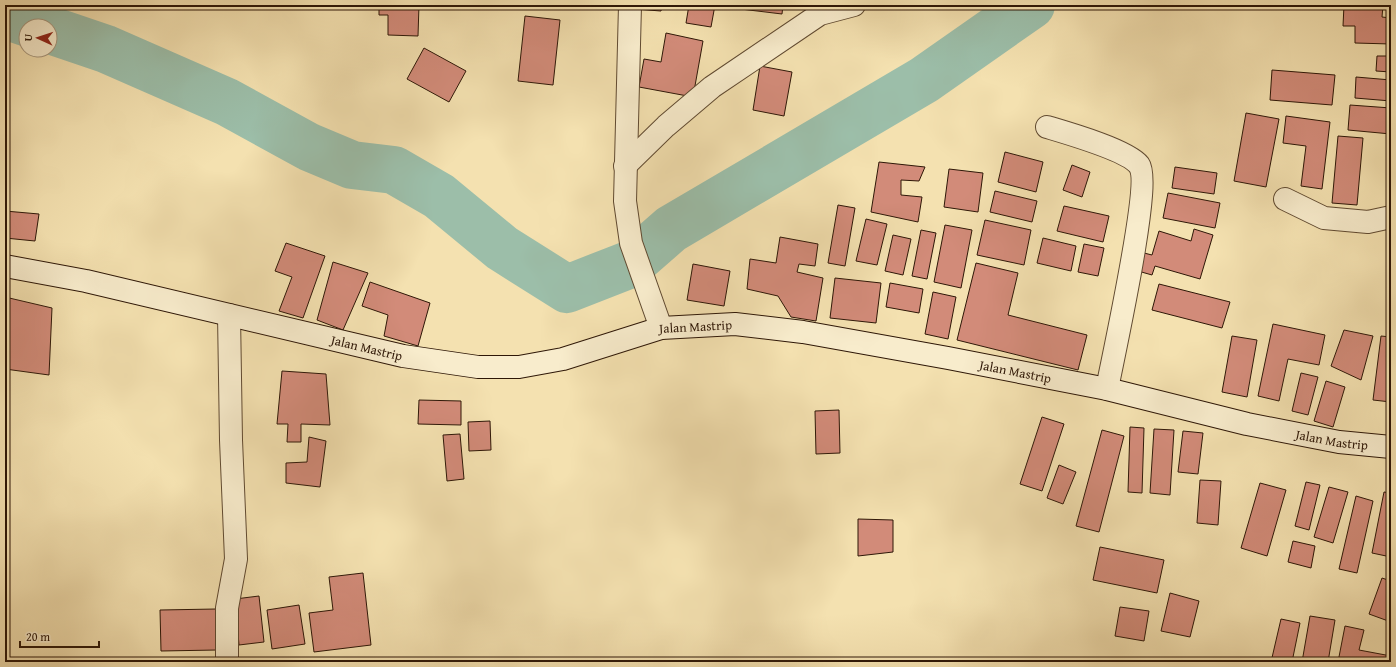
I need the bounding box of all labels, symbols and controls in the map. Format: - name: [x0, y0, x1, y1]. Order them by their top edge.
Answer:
- north arrow: [18, 18, 58, 58]
- text: U: [20, 33, 36, 42]
- street label: Jalan Mastrip: [657, 315, 732, 338]
- street label: Jalan Mastrip: [327, 329, 405, 365]
- street label: Jalan Mastrip: [976, 354, 1053, 387]
- street label: Jalan Mastrip: [1292, 424, 1369, 454]
- scale bar: [20, 623, 99, 649]
- text: 20 m: [26, 628, 50, 645]

